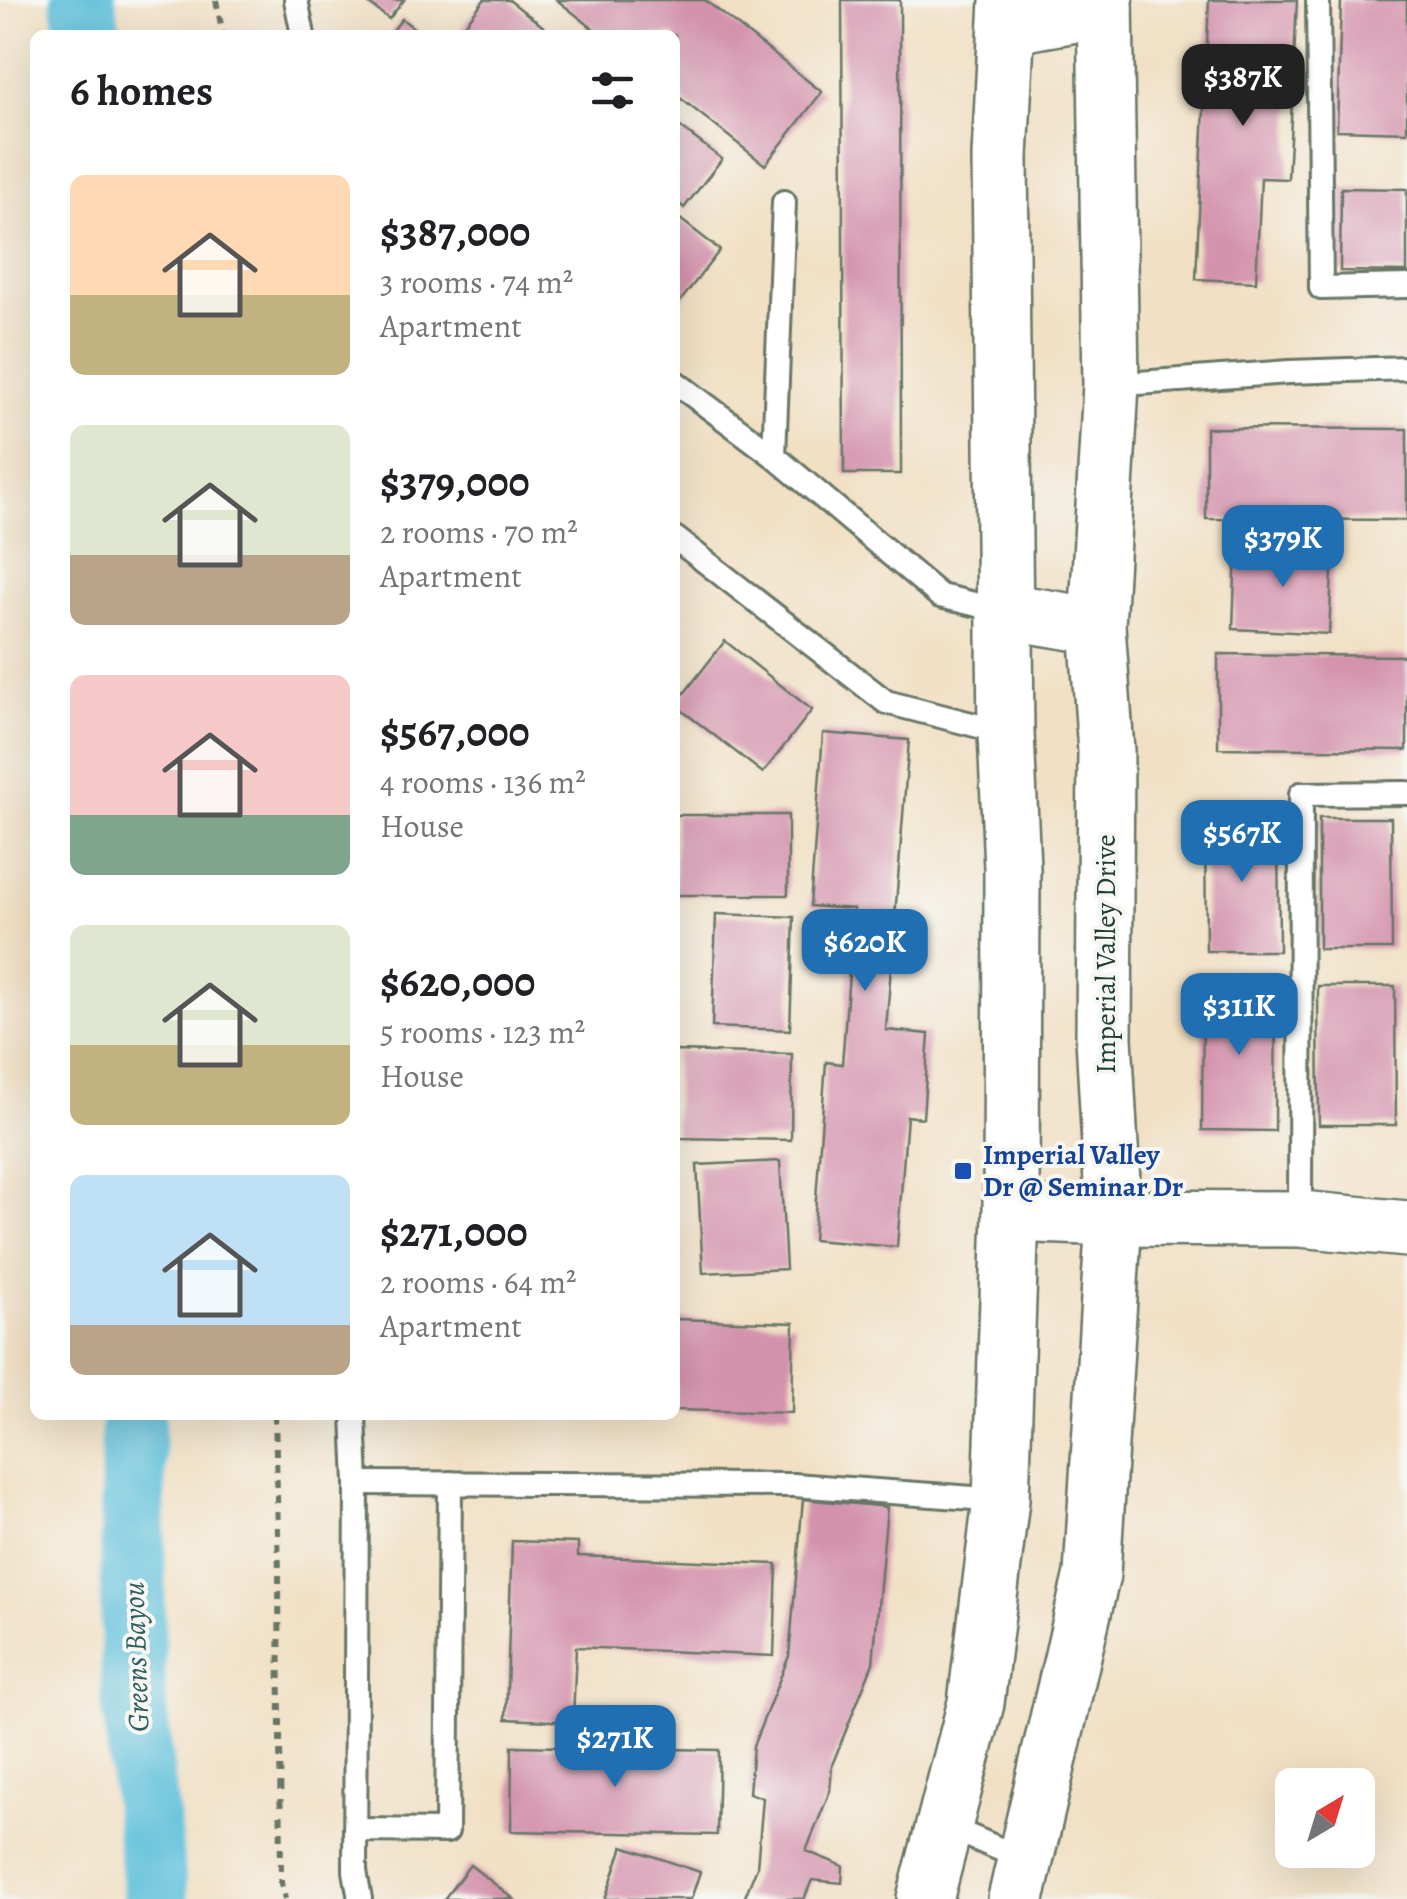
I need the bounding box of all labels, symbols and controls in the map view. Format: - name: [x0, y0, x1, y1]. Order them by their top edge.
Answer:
- pin: $387K: [1173, 44, 1313, 129]
- text: $387K: [1204, 54, 1282, 98]
- text: 6 homes: [70, 62, 213, 119]
- icon: filters: [585, 63, 640, 118]
- text: $387,000: [380, 203, 530, 260]
- icon: home: [150, 215, 270, 335]
- text: 3 rooms · 74 m²: [380, 260, 573, 304]
- text: Apartment: [380, 304, 522, 348]
- text: $379,000: [380, 453, 530, 510]
- icon: home: [150, 465, 270, 585]
- pin: $379K: [1213, 505, 1353, 590]
- text: 2 rooms · 70 m²: [380, 510, 578, 554]
- text: $379K: [1244, 515, 1322, 559]
- text: Apartment: [380, 554, 522, 598]
- text: $567,000: [380, 703, 530, 760]
- icon: home: [150, 715, 270, 835]
- text: 4 rooms · 136 m²: [380, 760, 586, 804]
- pin: $567K: [1172, 800, 1312, 885]
- text: House: [380, 804, 464, 848]
- text: $567K: [1203, 810, 1281, 854]
- street label: Imperial Valley Drive: [1087, 834, 1125, 1074]
- pin: $620K: [795, 909, 935, 994]
- text: $620K: [824, 919, 906, 963]
- text: $620,000: [380, 953, 535, 1010]
- icon: home: [150, 965, 270, 1085]
- pin: $311K: [1169, 973, 1309, 1058]
- text: $311K: [1203, 983, 1275, 1027]
- text: 5 rooms · 123 m²: [380, 1010, 585, 1054]
- text: House: [380, 1054, 464, 1098]
- place label: Imperial Valley Dr @ Seminar Dr: [983, 1136, 1184, 1206]
- marker: Imperial Valley Dr @ Seminar Dr: [952, 1160, 974, 1182]
- text: $271,000: [380, 1203, 528, 1260]
- icon: home: [150, 1215, 270, 1335]
- text: 2 rooms · 64 m²: [380, 1260, 577, 1304]
- text: Apartment: [380, 1304, 522, 1348]
- water label: Greens Bayou: [113, 1581, 159, 1733]
- pin: $271K: [545, 1705, 685, 1790]
- text: $271K: [577, 1715, 653, 1759]
- north arrow: [1275, 1768, 1375, 1868]
- map controls: [1275, 1768, 1375, 1868]

